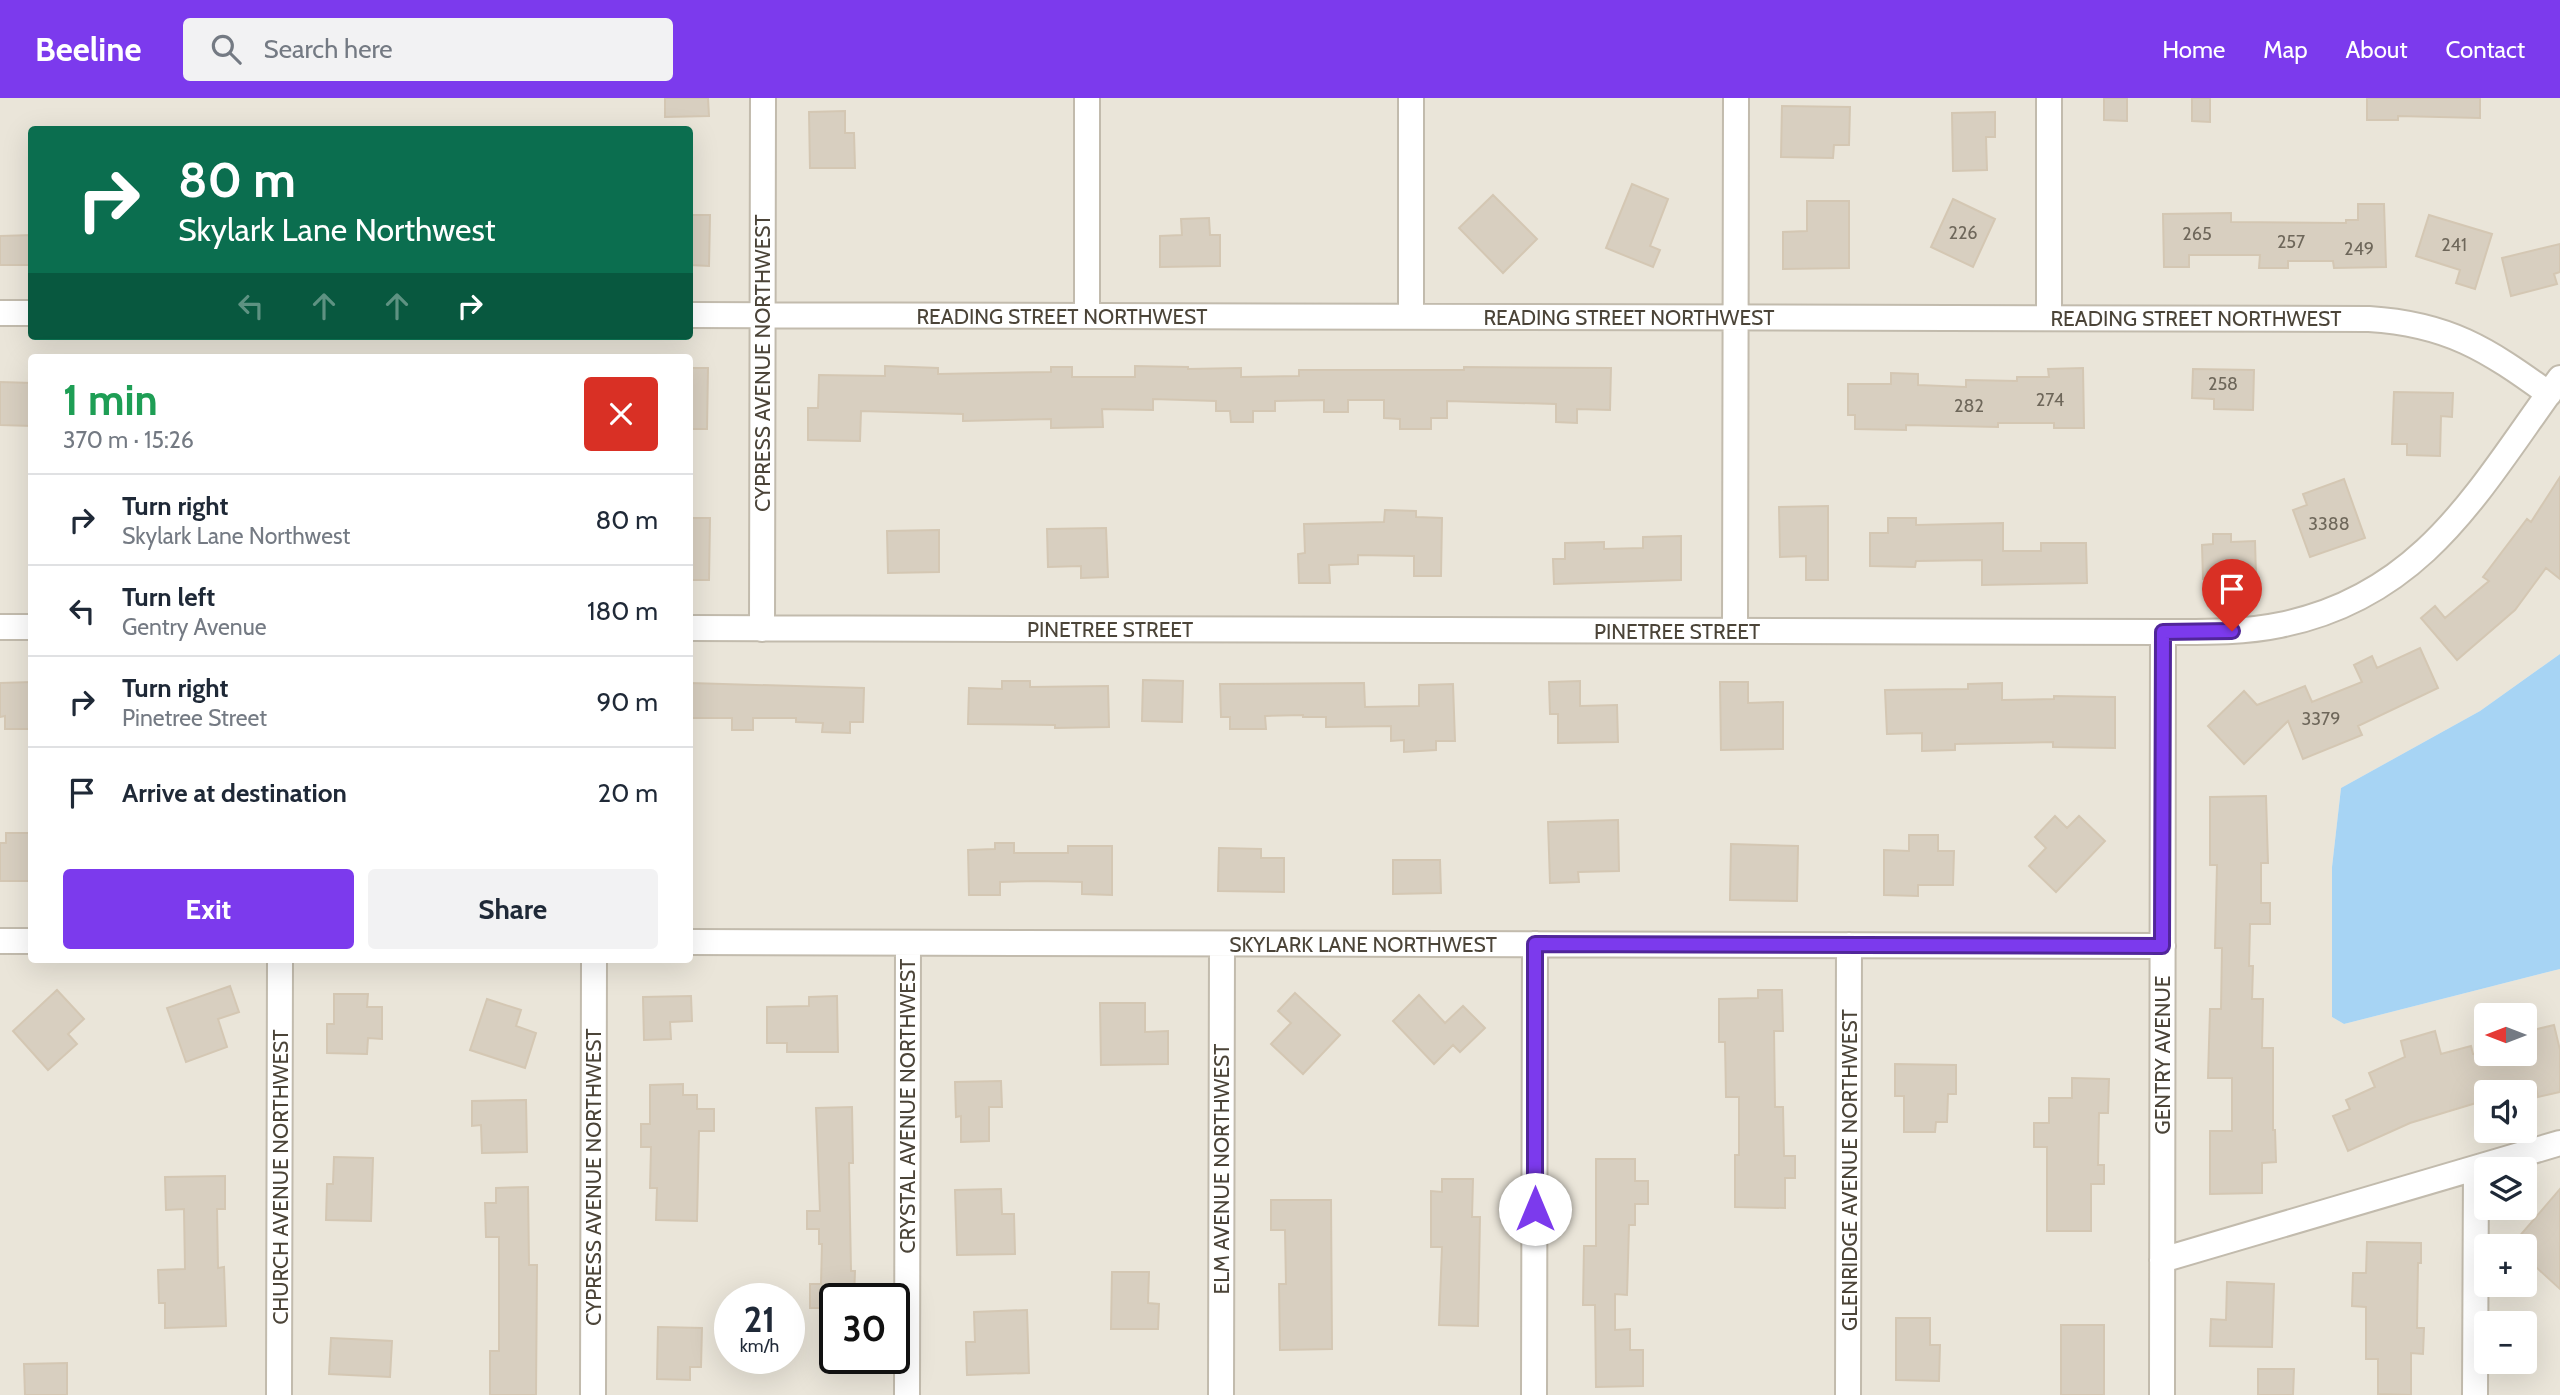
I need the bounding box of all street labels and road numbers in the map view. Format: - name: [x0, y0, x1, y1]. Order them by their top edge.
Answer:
- street label: CYPRESS AVENUE NORTHWEST: [750, 214, 775, 512]
- street label: READING STREET NORTHWEST: [916, 304, 1208, 329]
- street label: READING STREET NORTHWEST: [1483, 305, 1775, 330]
- street label: READING STREET NORTHWEST: [2050, 306, 2342, 331]
- street label: PINETREE STREET: [1027, 617, 1193, 642]
- street label: PINETREE STREET: [1594, 619, 1760, 644]
- street label: SKYLARK LANE NORTHWEST: [1229, 932, 1497, 957]
- street label: CRYSTAL AVENUE NORTHWEST: [895, 959, 920, 1253]
- street label: GENTRY AVENUE: [2150, 976, 2175, 1134]
- street label: GLENRIDGE AVENUE NORTHWEST: [1837, 1009, 1862, 1331]
- street label: CYPRESS AVENUE NORTHWEST: [581, 1028, 606, 1326]
- street label: CHURCH AVENUE NORTHWEST: [268, 1029, 293, 1325]
- street label: ELM AVENUE NORTHWEST: [1209, 1044, 1234, 1294]

